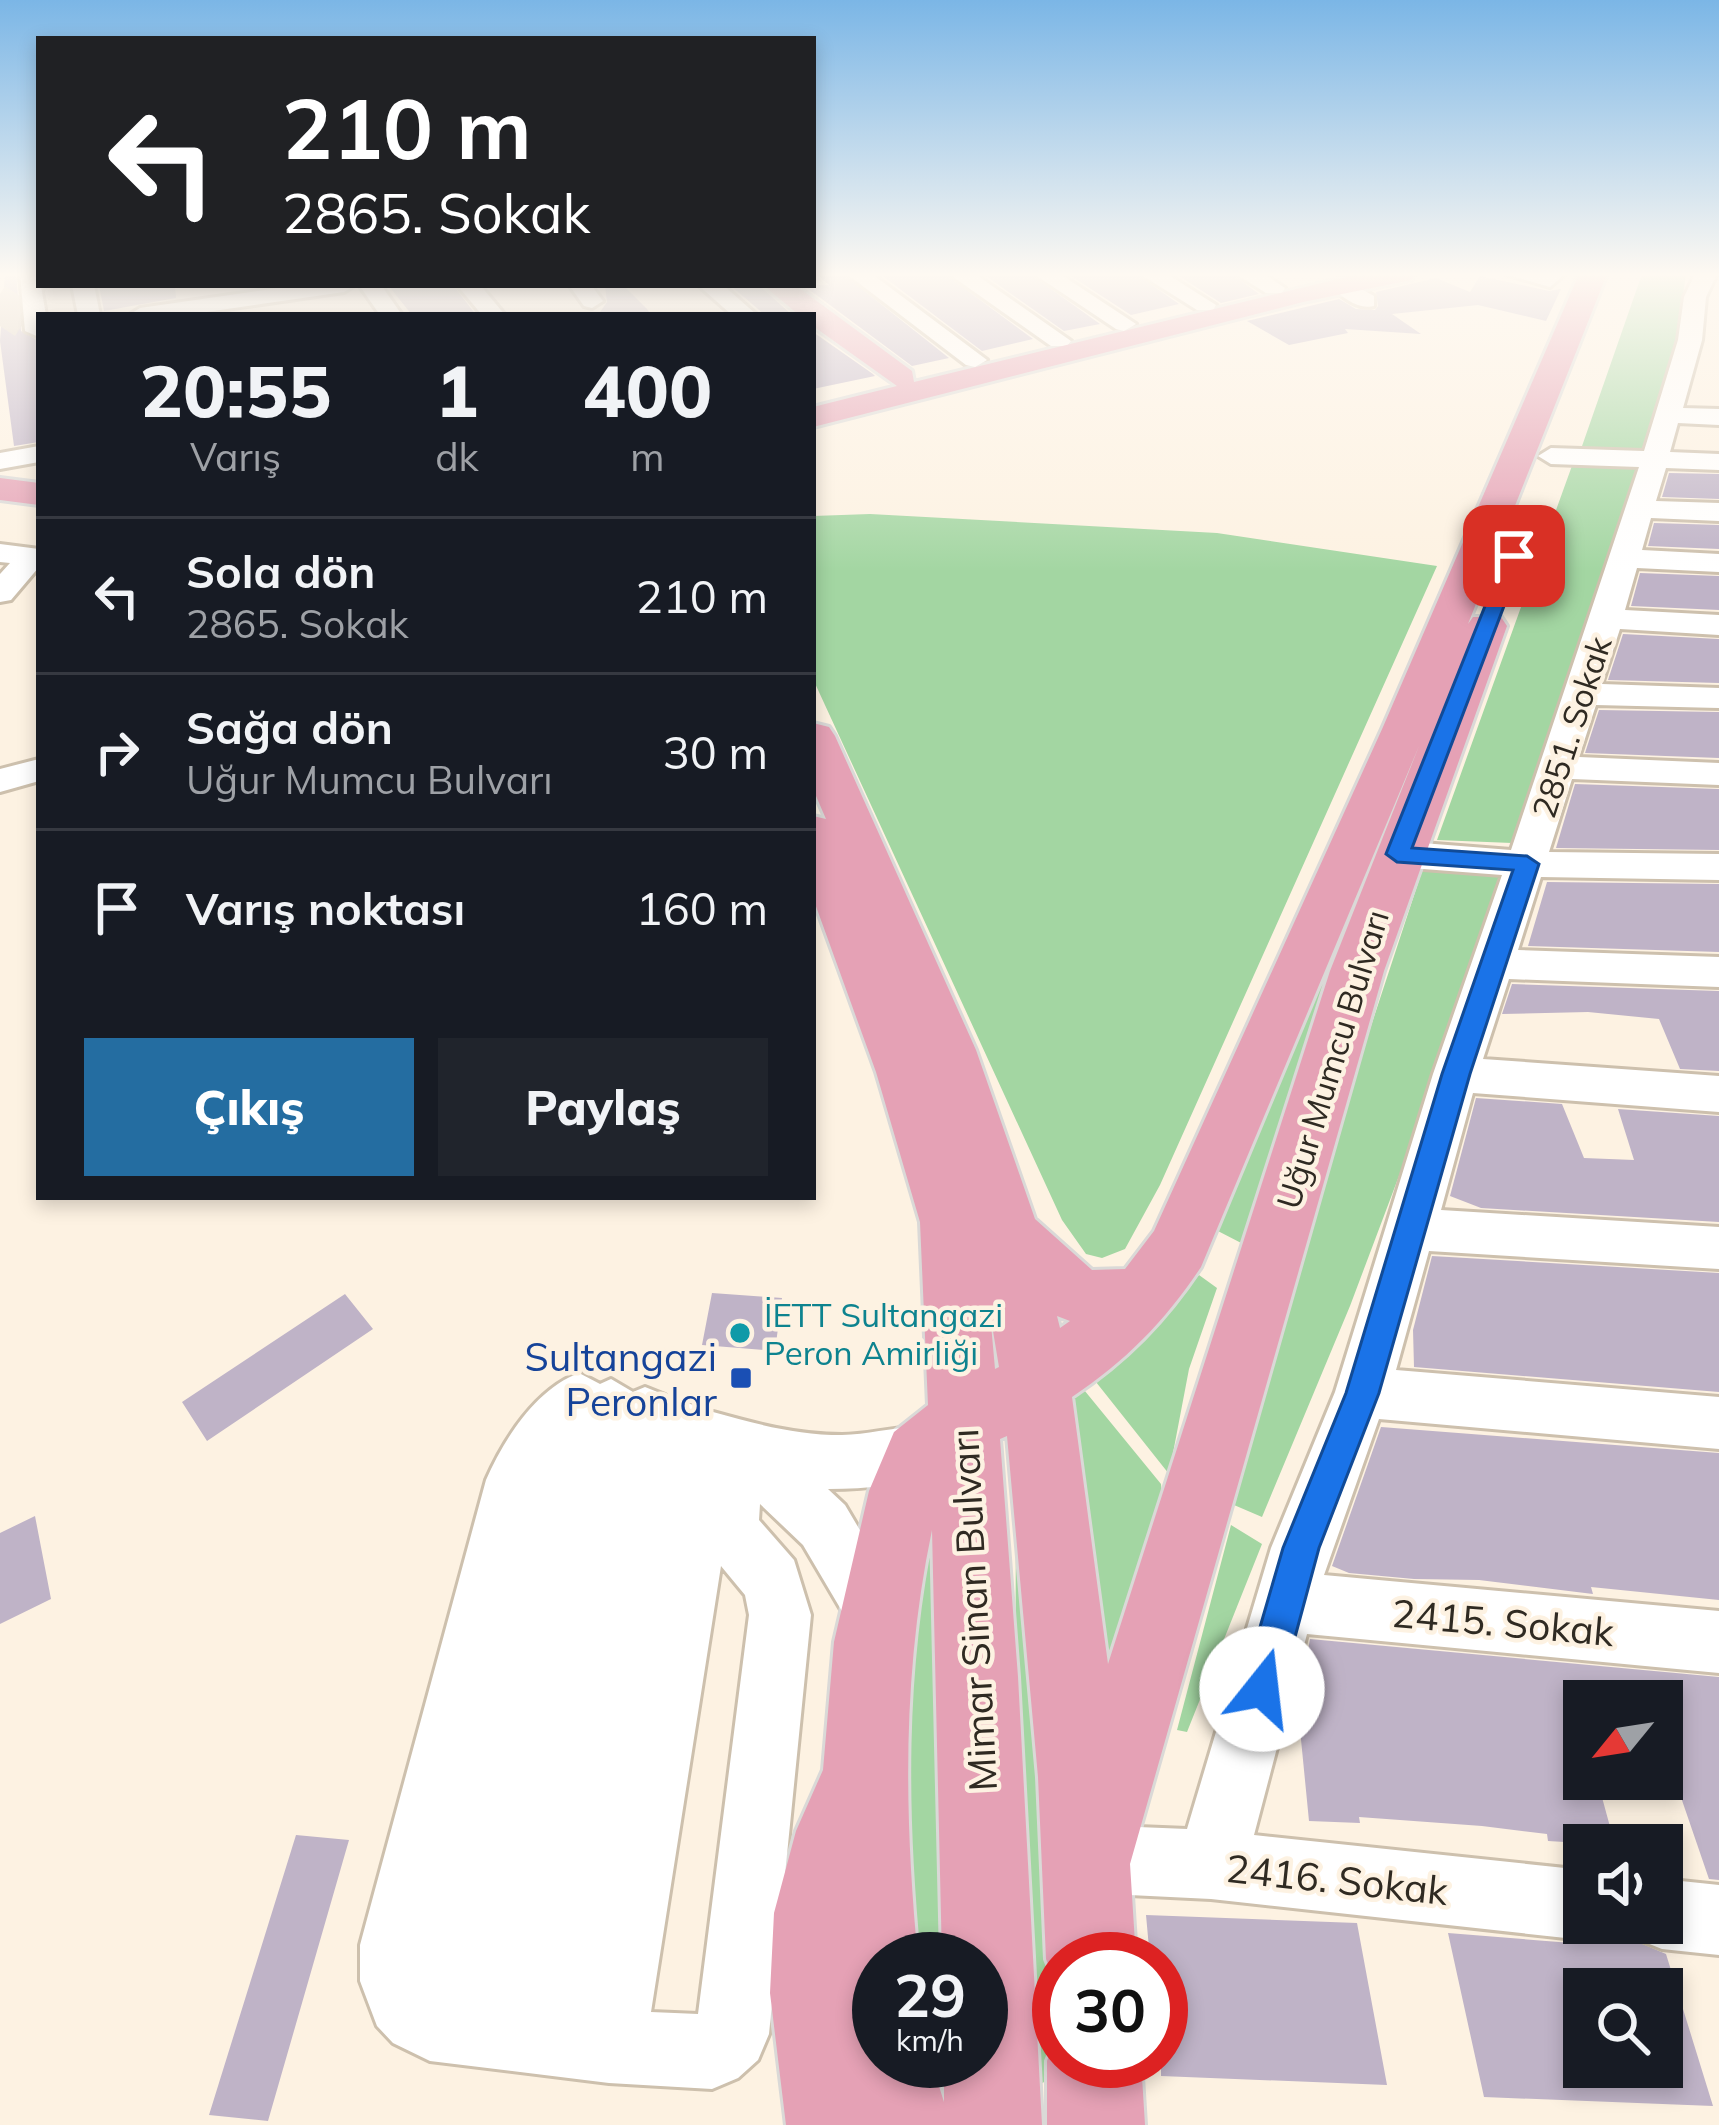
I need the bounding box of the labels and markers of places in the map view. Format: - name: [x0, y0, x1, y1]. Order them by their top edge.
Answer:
- pin: [1463, 505, 1565, 607]
- place label: İETT Sultangazi Peron Amirliği: [764, 1294, 1003, 1373]
- marker: İETT Sultangazi Peron Amirliği: [727, 1320, 753, 1346]
- place label: Sultangazi Peronlar: [525, 1332, 717, 1426]
- marker: Sultangazi Peronlar: [728, 1365, 754, 1391]

